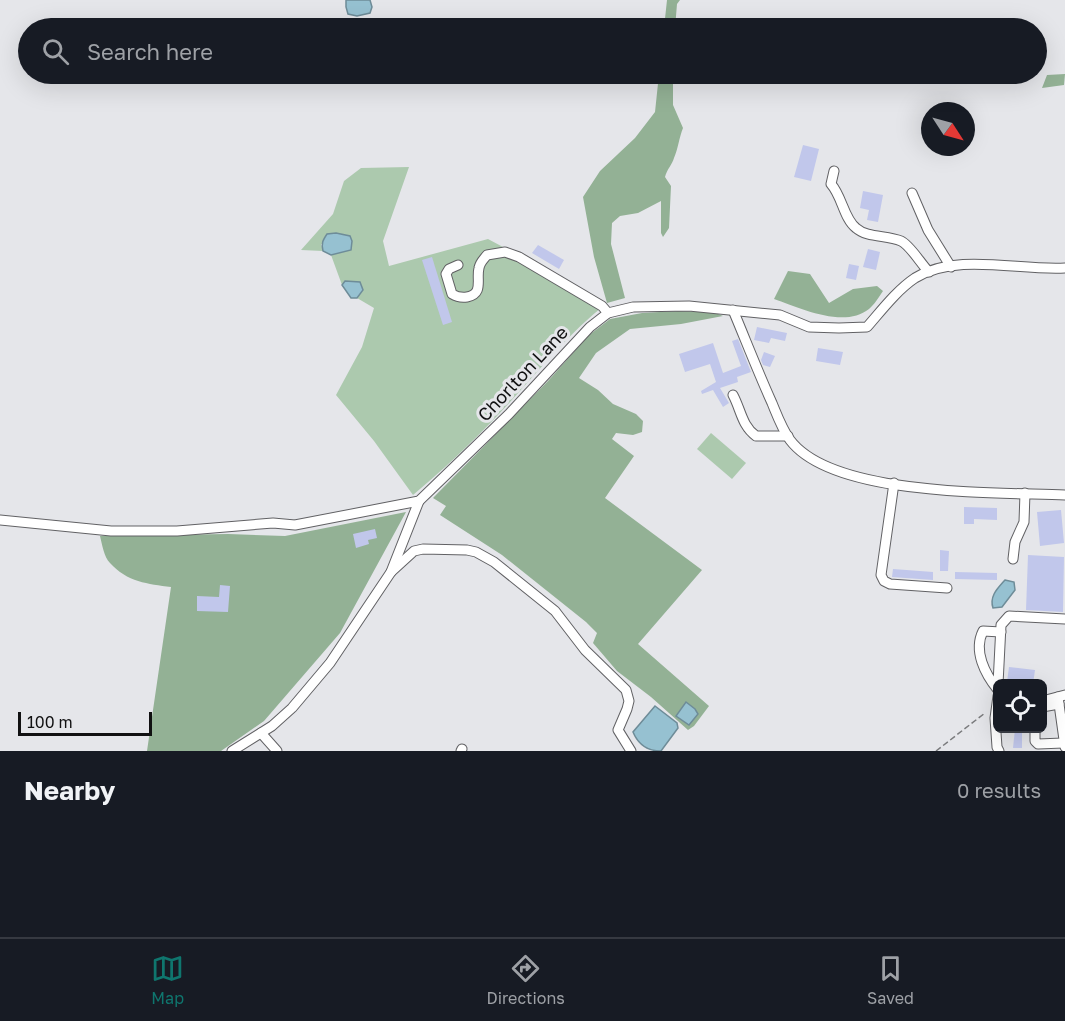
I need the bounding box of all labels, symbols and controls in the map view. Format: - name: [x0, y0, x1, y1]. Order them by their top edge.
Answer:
- search box: [18, 18, 1047, 84]
- icon: search: [39, 35, 72, 68]
- text: Search here: [87, 38, 213, 65]
- north arrow: [921, 102, 975, 156]
- street label: Chorlton Lane: [473, 321, 572, 426]
- map controls: [993, 679, 1047, 733]
- button: locate: [993, 679, 1047, 733]
- scale bar: [18, 709, 152, 736]
- text: 100 m: [27, 712, 73, 732]
- text: Nearby: [24, 775, 115, 806]
- text: 0 results: [957, 778, 1041, 802]
- tab: Map: [151, 952, 184, 1008]
- tab: Directions: [487, 952, 565, 1008]
- tab: Saved: [867, 952, 914, 1008]

